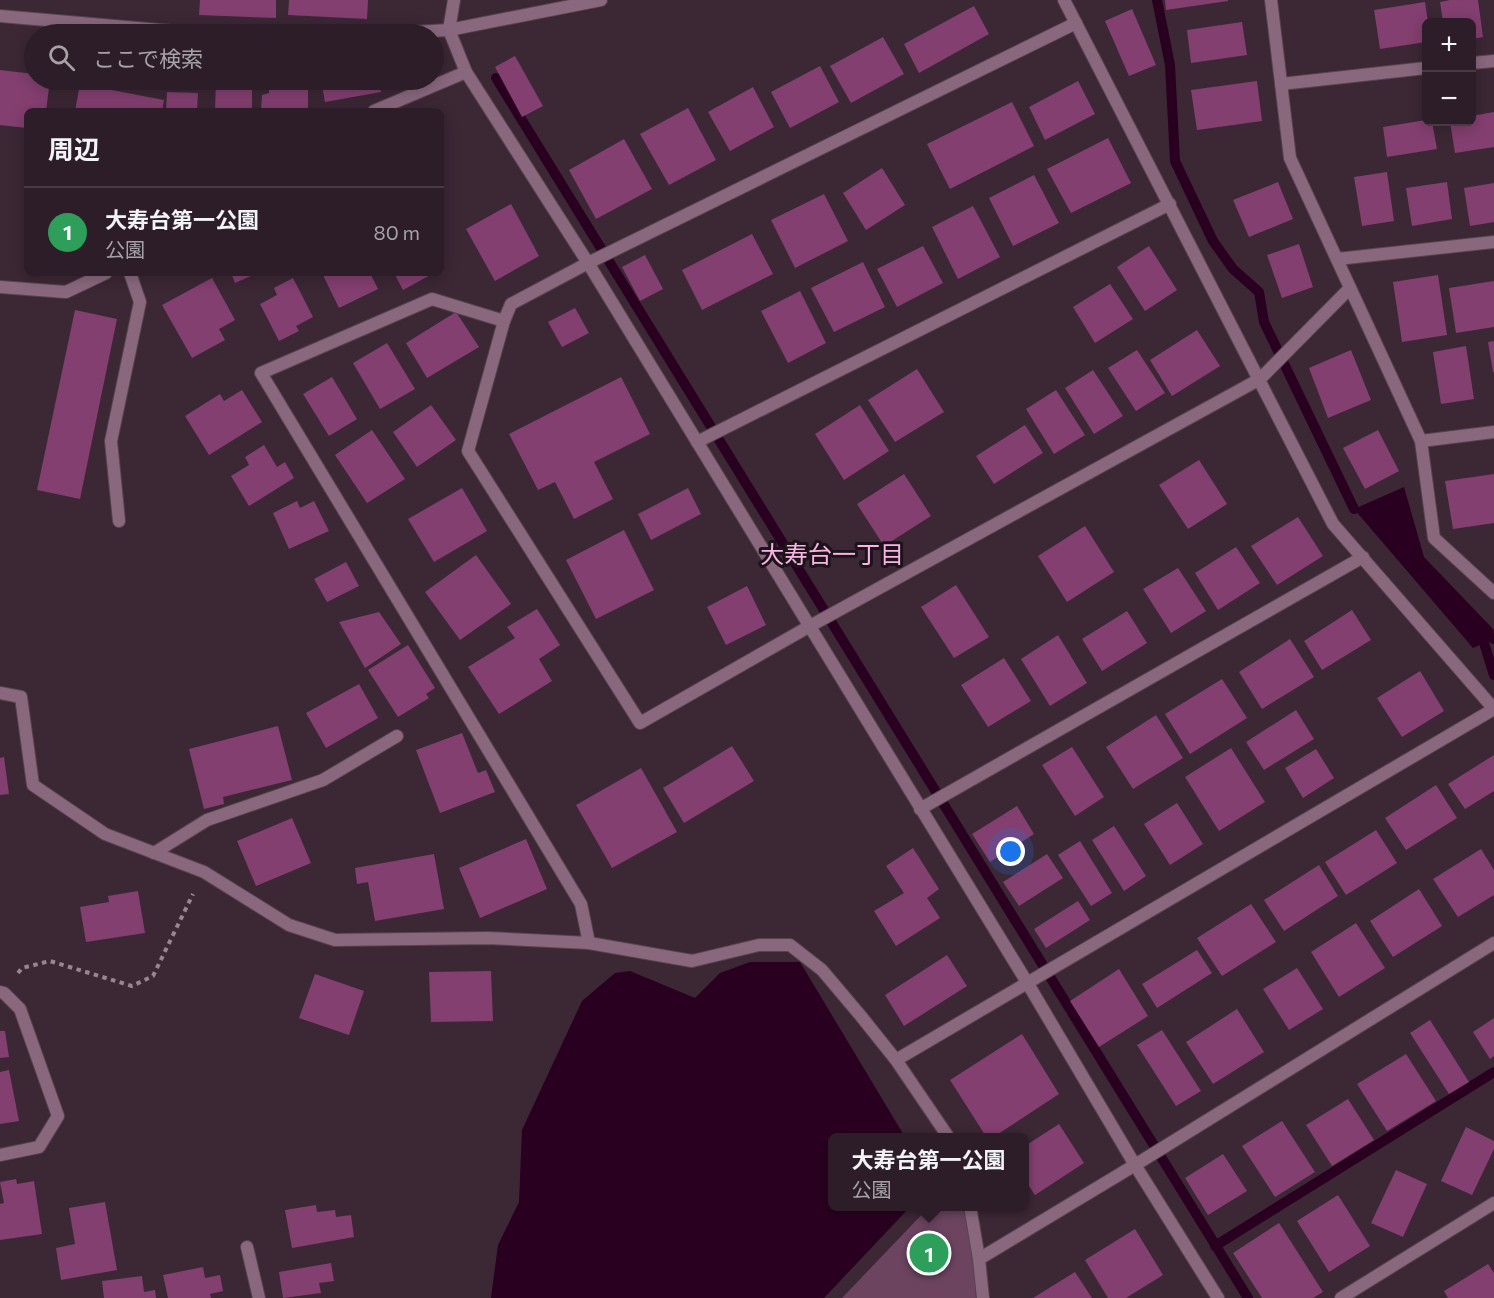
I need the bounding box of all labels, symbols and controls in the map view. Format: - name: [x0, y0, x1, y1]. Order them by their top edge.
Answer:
- map controls: [1422, 18, 1476, 126]
- button: +: [1422, 18, 1476, 72]
- search box: [24, 24, 444, 90]
- icon: search: [45, 41, 78, 74]
- text: ここで検索: [93, 45, 203, 72]
- button: −: [1422, 72, 1476, 126]
- text: 周辺: [48, 133, 100, 164]
- text: 大寿台第一公園: [105, 206, 259, 233]
- text: 1: [63, 220, 72, 244]
- text: 80 m: [374, 220, 420, 244]
- text: 公園: [105, 237, 145, 261]
- district label: 大寿台一丁目: [760, 539, 904, 568]
- your location: [996, 837, 1025, 866]
- popup: [828, 1133, 1029, 1211]
- text: 大寿台第一公園: [851, 1146, 1006, 1173]
- text: 公園: [851, 1177, 891, 1201]
- pin: 1: [910, 1230, 948, 1276]

